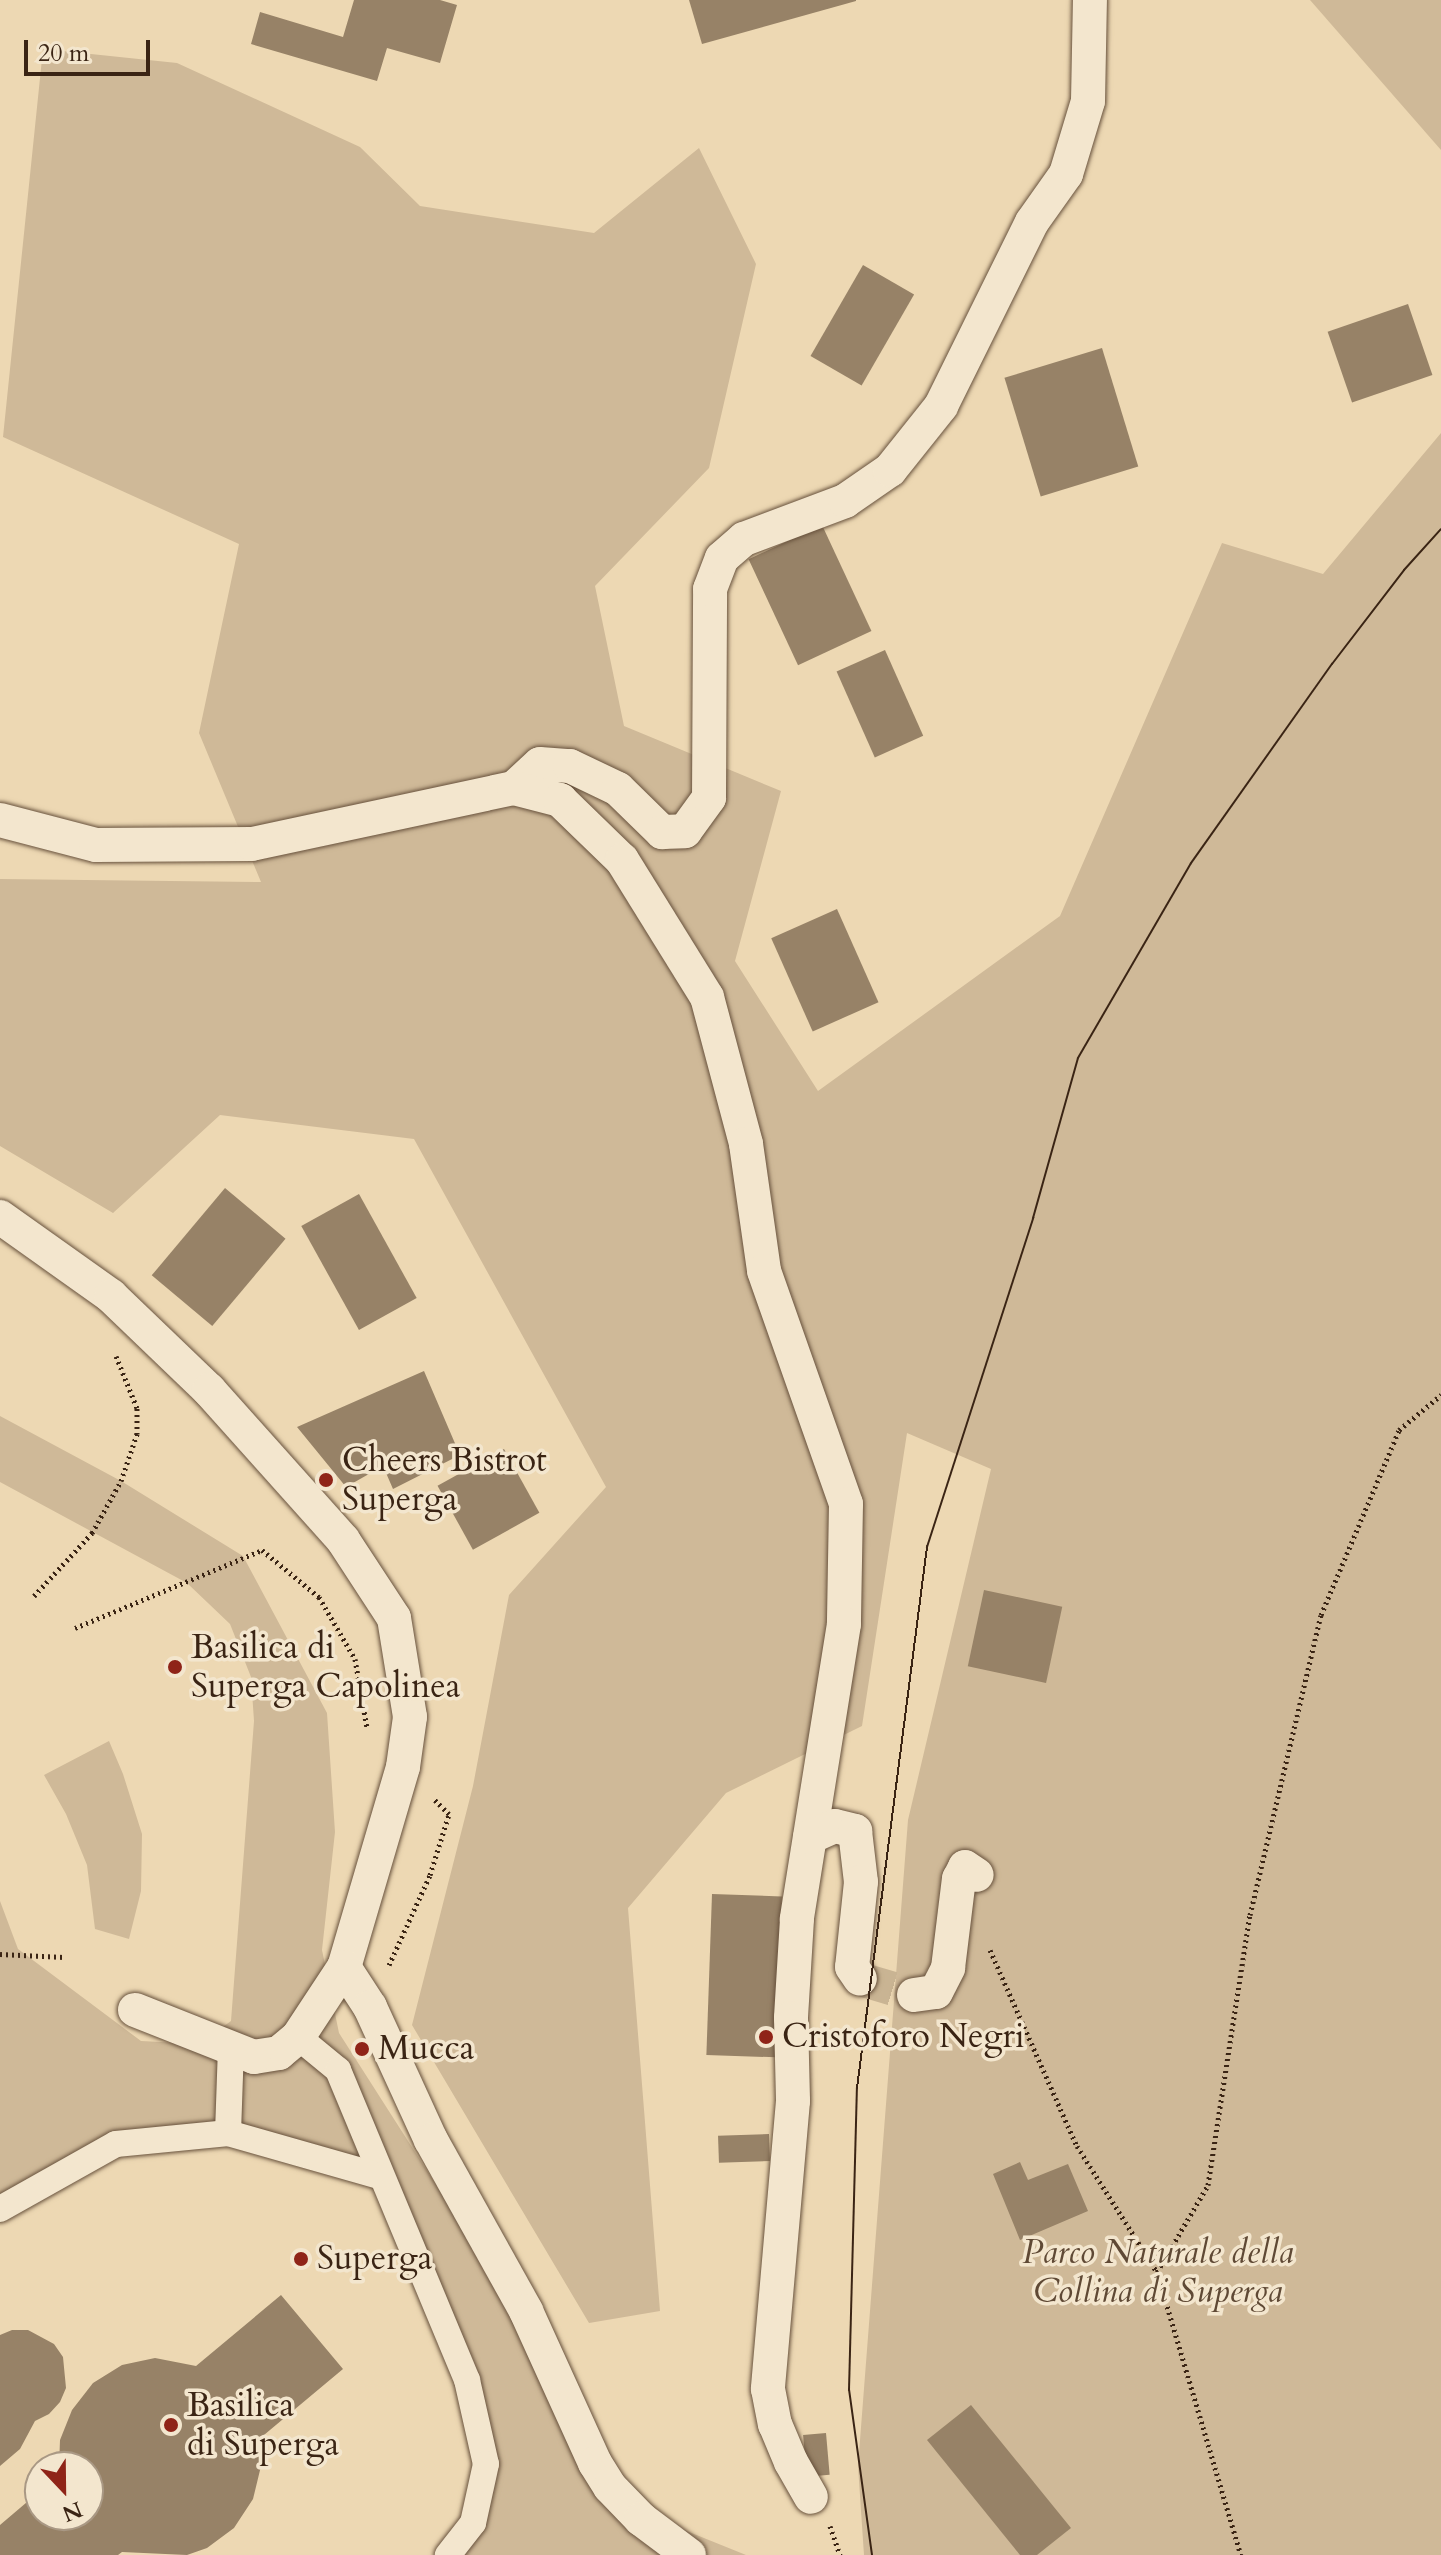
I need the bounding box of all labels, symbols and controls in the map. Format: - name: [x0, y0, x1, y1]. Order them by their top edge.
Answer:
- scale bar: [28, 24, 154, 74]
- text: 20 m: [38, 37, 89, 70]
- place label: Cheers Bistrot Superga: [342, 1440, 547, 1520]
- marker: Cheers Bistrot Superga: [317, 1471, 335, 1489]
- place label: Basilica di Superga Capolinea: [191, 1627, 460, 1706]
- marker: Basilica di Superga Capolinea: [166, 1658, 184, 1676]
- place label: Cristoforo Negri: [782, 2017, 1025, 2057]
- marker: Cristoforo Negri: [757, 2028, 775, 2046]
- place label: Mucca: [378, 2029, 474, 2069]
- marker: Mucca: [353, 2040, 371, 2058]
- park label: Parco Naturale della Collina di Superga: [1022, 2232, 1294, 2312]
- place label: Superga: [317, 2239, 432, 2279]
- marker: Superga: [292, 2250, 310, 2268]
- place label: Basilica di Superga: [187, 2385, 339, 2464]
- marker: Basilica di Superga: [162, 2416, 180, 2434]
- north arrow: [24, 2451, 104, 2531]
- text: N: [58, 2494, 87, 2529]

